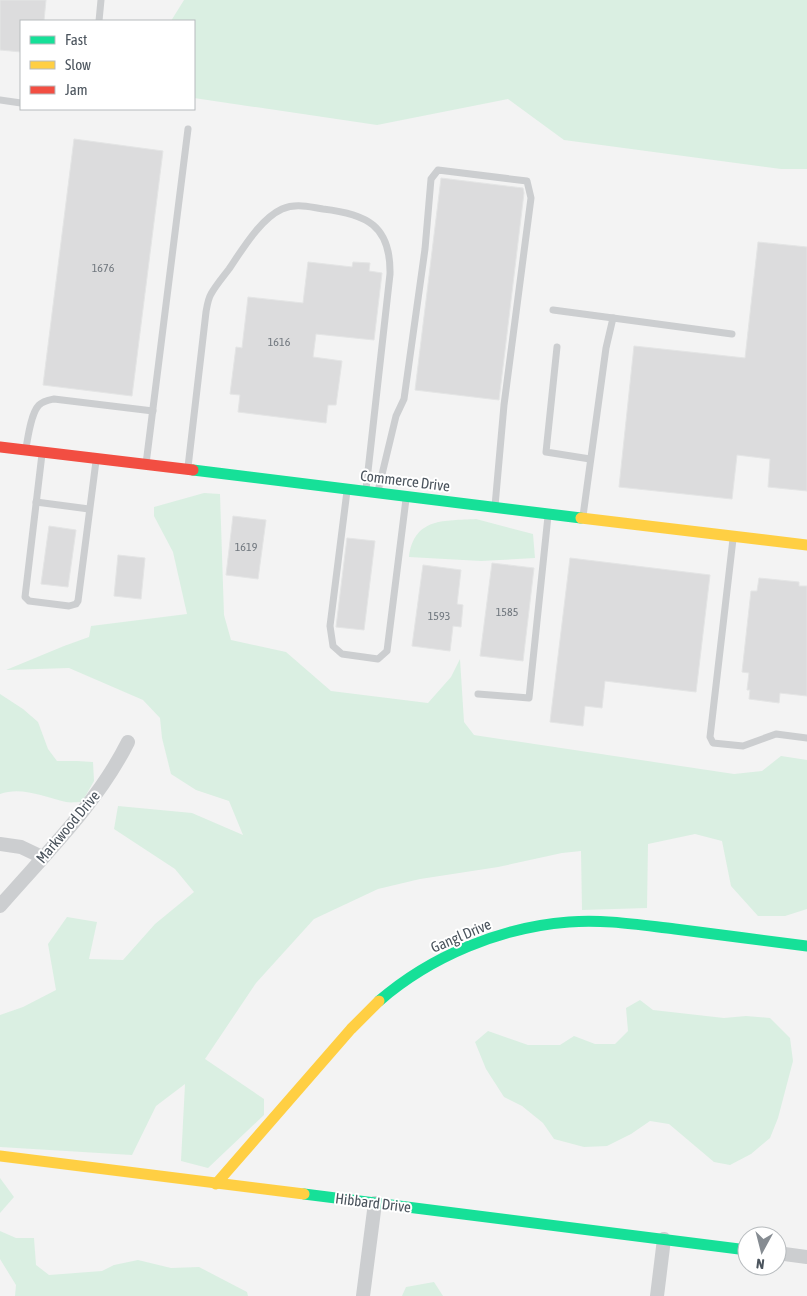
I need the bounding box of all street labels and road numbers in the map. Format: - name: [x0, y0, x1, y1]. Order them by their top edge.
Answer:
- street label: Commerce Drive: [359, 467, 451, 494]
- street label: Markwood Drive: [32, 787, 103, 866]
- street label: Gangl Drive: [428, 915, 494, 956]
- street label: Hibbard Drive: [334, 1189, 412, 1216]

